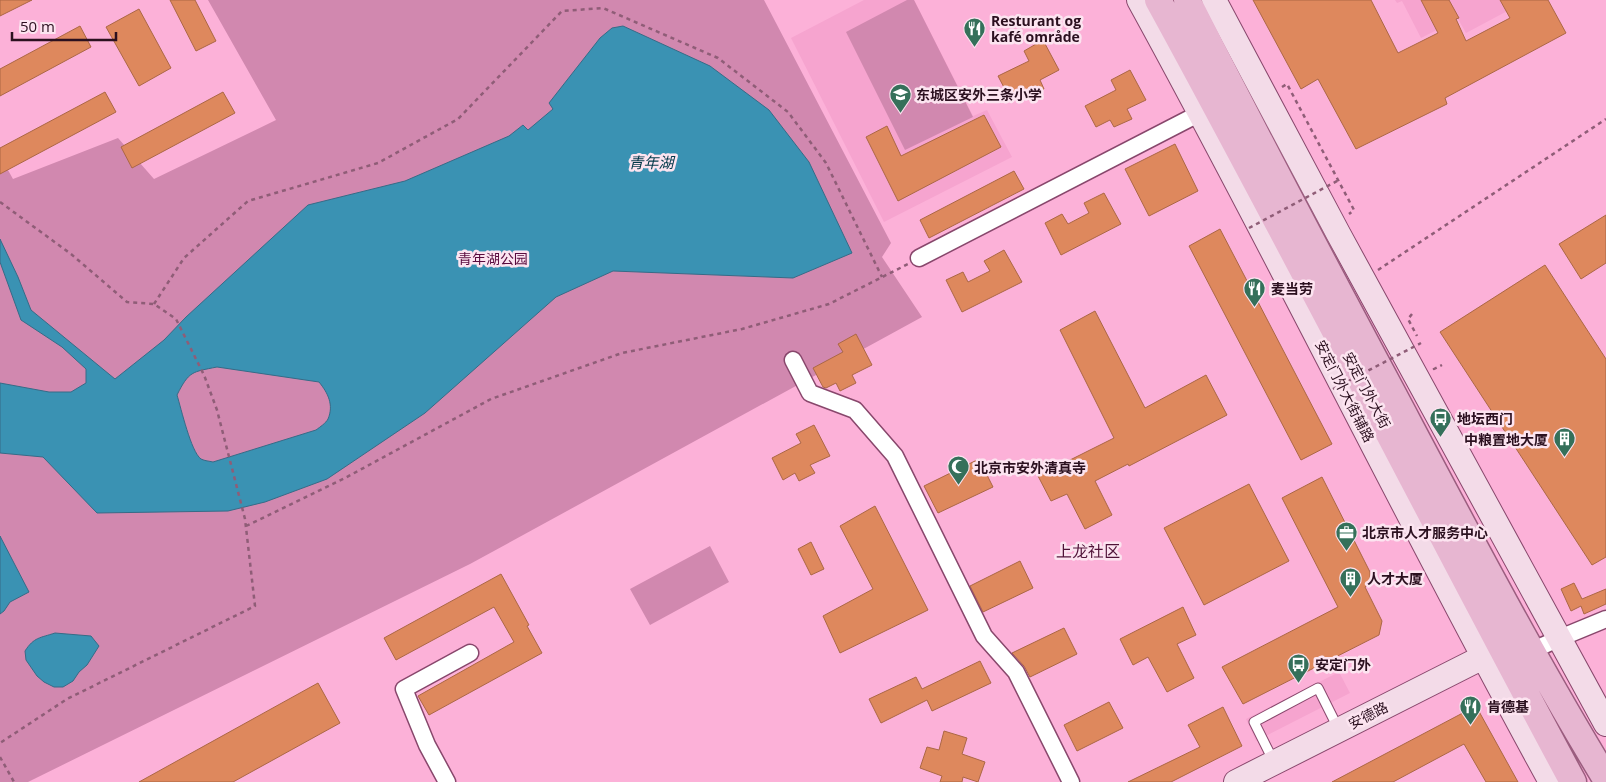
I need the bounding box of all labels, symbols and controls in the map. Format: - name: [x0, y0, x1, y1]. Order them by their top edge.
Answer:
- scale bar: [12, 10, 116, 42]
- place label: Resturant og kafé område: [991, 11, 1081, 46]
- text: 50 m: [20, 16, 55, 36]
- restaurant icon: Resturant og kafé område: [963, 16, 987, 47]
- school or university icon: 东城区安外三条小学: [888, 82, 912, 113]
- place label: 东城区安外三条小学: [916, 85, 1042, 104]
- water label: 青年湖: [628, 152, 675, 172]
- park label: 青年湖公园: [458, 249, 528, 268]
- restaurant icon: 麦当劳: [1243, 276, 1267, 307]
- place label: 麦当劳: [1271, 279, 1313, 298]
- street label: 安定门外大街辅路: [1311, 337, 1379, 445]
- street label: 安定门外大街: [1339, 348, 1395, 432]
- bus stop icon: 地坛西门: [1429, 406, 1453, 437]
- place label: 地坛西门: [1457, 409, 1513, 428]
- building icon: 中粮置地大厦: [1552, 427, 1576, 458]
- place label: 中粮置地大厦: [1464, 430, 1548, 449]
- mosque icon: 北京市安外清真寺: [946, 455, 970, 486]
- place label: 北京市安外清真寺: [974, 458, 1086, 477]
- office icon: 北京市人才服务中心: [1334, 520, 1358, 551]
- place label: 北京市人才服务中心: [1362, 523, 1488, 542]
- district label: 上龙社区: [1056, 540, 1120, 562]
- building icon: 人才大厦: [1339, 566, 1363, 597]
- place label: 人才大厦: [1367, 569, 1423, 588]
- bus stop icon: 安定门外: [1287, 652, 1311, 683]
- place label: 安定门外: [1315, 655, 1371, 674]
- restaurant icon: 肯德基: [1459, 694, 1483, 725]
- street label: 安德路: [1345, 697, 1391, 733]
- place label: 肯德基: [1487, 697, 1529, 716]

